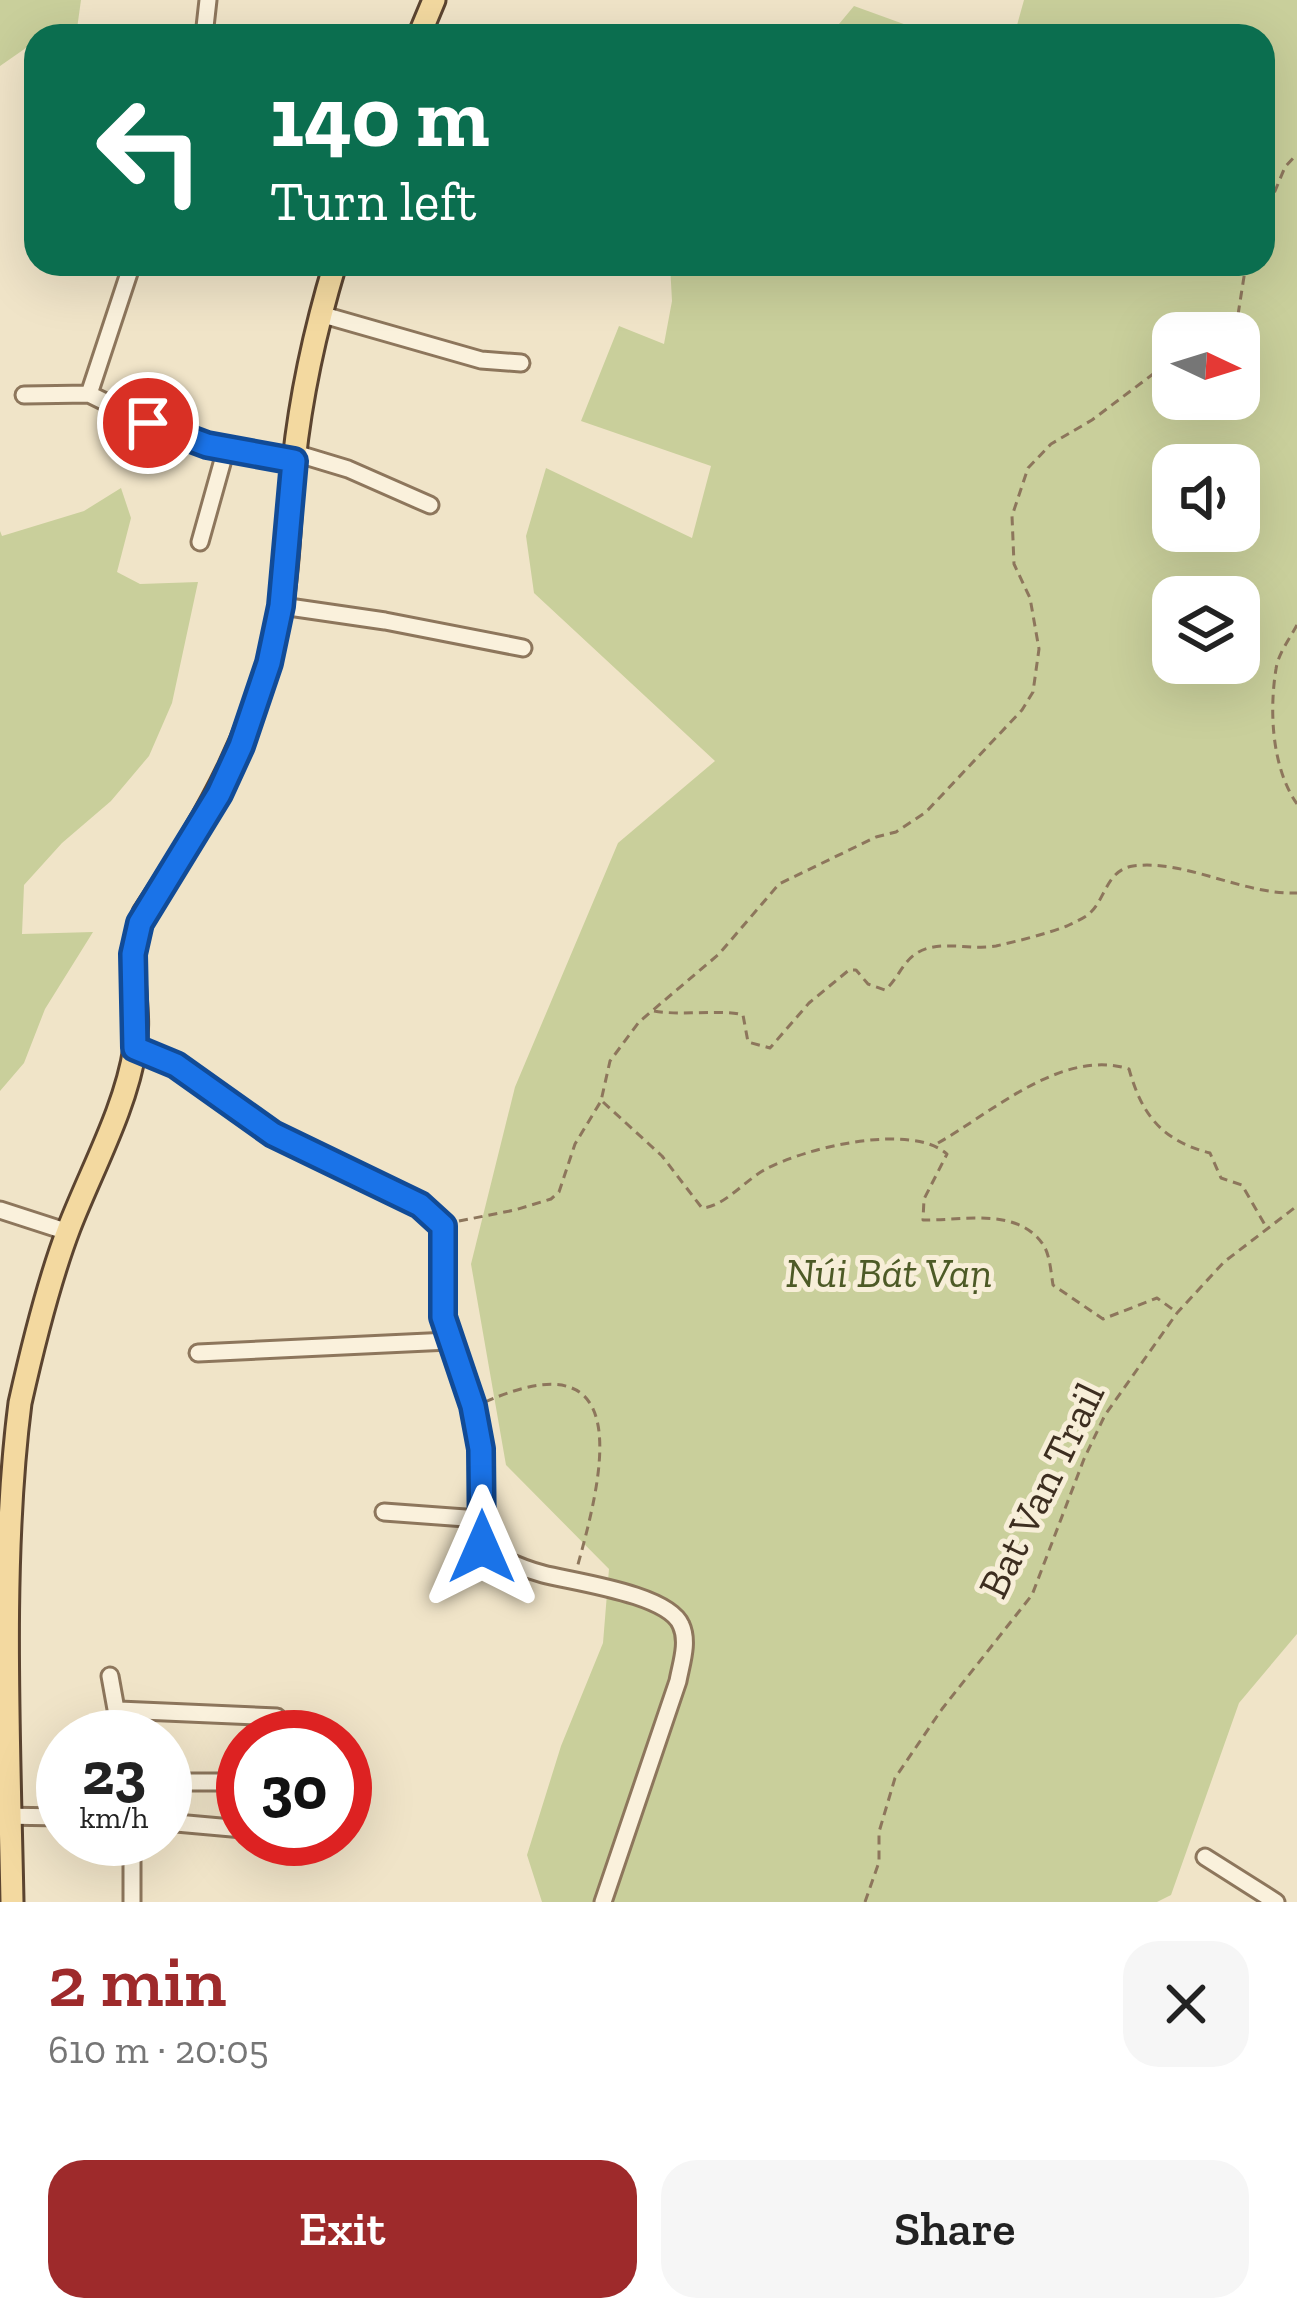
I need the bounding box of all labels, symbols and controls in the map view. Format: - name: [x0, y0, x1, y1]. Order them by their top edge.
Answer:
- text: 140 m: [270, 67, 490, 168]
- icon: left: [72, 72, 228, 228]
- text: Turn left: [270, 169, 477, 234]
- north arrow: [1152, 312, 1260, 420]
- map controls: [1152, 312, 1260, 684]
- pin: [97, 372, 199, 474]
- icon: arrive: [115, 390, 181, 456]
- button: sound: [1152, 444, 1260, 552]
- button: layers: [1152, 576, 1260, 684]
- park label: Núi Bát Vạn: [786, 1247, 992, 1298]
- street label: Bat Van Trail: [967, 1374, 1115, 1606]
- position arrow: [419, 1484, 545, 1610]
- speed limit sign: 30: [216, 1710, 372, 1866]
- text: 23: [82, 1737, 146, 1809]
- text: km/h: [80, 1800, 148, 1836]
- text: 2 min: [48, 1938, 227, 2024]
- button: close: [1123, 1941, 1249, 2067]
- text: 610 m · 20:05: [48, 2026, 269, 2073]
- button: Exit: [48, 2160, 637, 2298]
- button: Share: [661, 2160, 1249, 2298]

